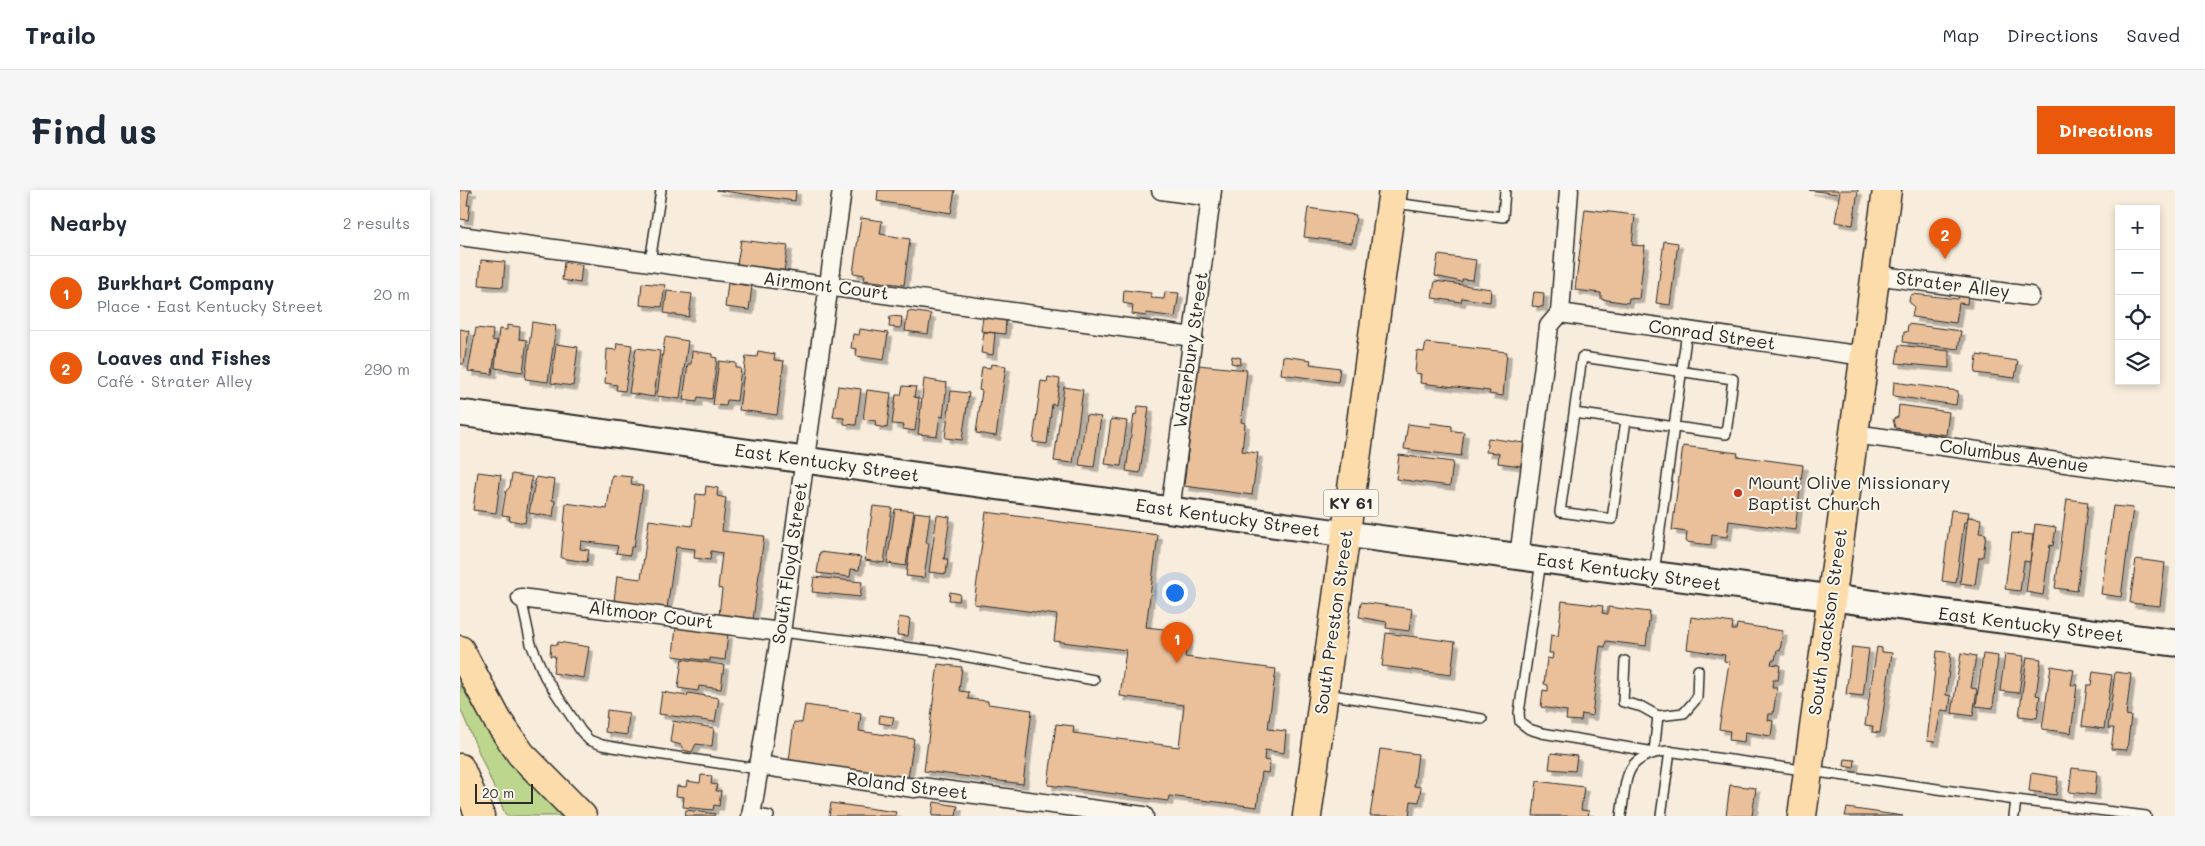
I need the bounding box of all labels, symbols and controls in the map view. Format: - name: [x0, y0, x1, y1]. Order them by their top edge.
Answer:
- text: Trailo: [25, 19, 96, 50]
- text: Map: [1942, 23, 1979, 47]
- text: Directions: [2007, 23, 2099, 47]
- text: Saved: [2127, 23, 2180, 47]
- button: Directions: [2037, 106, 2175, 154]
- text: Find us: [30, 107, 157, 153]
- map controls: [2115, 205, 2160, 385]
- button: +: [2115, 205, 2160, 250]
- text: Nearby: [50, 209, 127, 236]
- text: 2 results: [343, 212, 410, 233]
- pin: 2: [1929, 218, 1961, 259]
- button: −: [2115, 250, 2160, 295]
- street label: Airmont Court: [762, 265, 890, 305]
- street label: Strater Alley: [1895, 265, 2011, 303]
- text: Burkhart Company: [97, 270, 274, 295]
- street label: Waterbury Street: [1167, 270, 1213, 430]
- text: 1: [62, 283, 70, 304]
- text: 20 m: [373, 283, 410, 304]
- text: Place · East Kentucky Street: [97, 295, 323, 316]
- button: locate: [2115, 295, 2160, 340]
- street label: Conrad Street: [1647, 313, 1777, 355]
- button: layers: [2115, 340, 2160, 385]
- text: Loaves and Fishes: [97, 345, 271, 370]
- text: 2: [62, 358, 70, 379]
- text: 290 m: [364, 358, 410, 379]
- text: Café · Strater Alley: [97, 370, 253, 391]
- street label: Columbus Avenue: [1938, 433, 2090, 477]
- street label: East Kentucky Street: [733, 437, 921, 487]
- place label: Mount Olive Missionary Baptist Church: [1748, 470, 1950, 515]
- street label: South Floyd Street: [766, 480, 812, 646]
- marker: Mount Olive Missionary Baptist Church: [1732, 487, 1744, 499]
- road number: KY 61: [1324, 490, 1378, 516]
- street label: East Kentucky Street: [1134, 492, 1322, 542]
- street label: South Jackson Street: [1802, 527, 1852, 717]
- street label: South Preston Street: [1308, 528, 1358, 716]
- street label: East Kentucky Street: [1535, 546, 1723, 596]
- your location: [1162, 580, 1188, 606]
- street label: Altmoor Court: [587, 594, 715, 634]
- street label: East Kentucky Street: [1937, 601, 2125, 647]
- pin: 1: [1161, 622, 1193, 663]
- street label: Roland Street: [845, 766, 969, 804]
- scale bar: [475, 781, 532, 804]
- text: 20 m: [482, 783, 514, 802]

